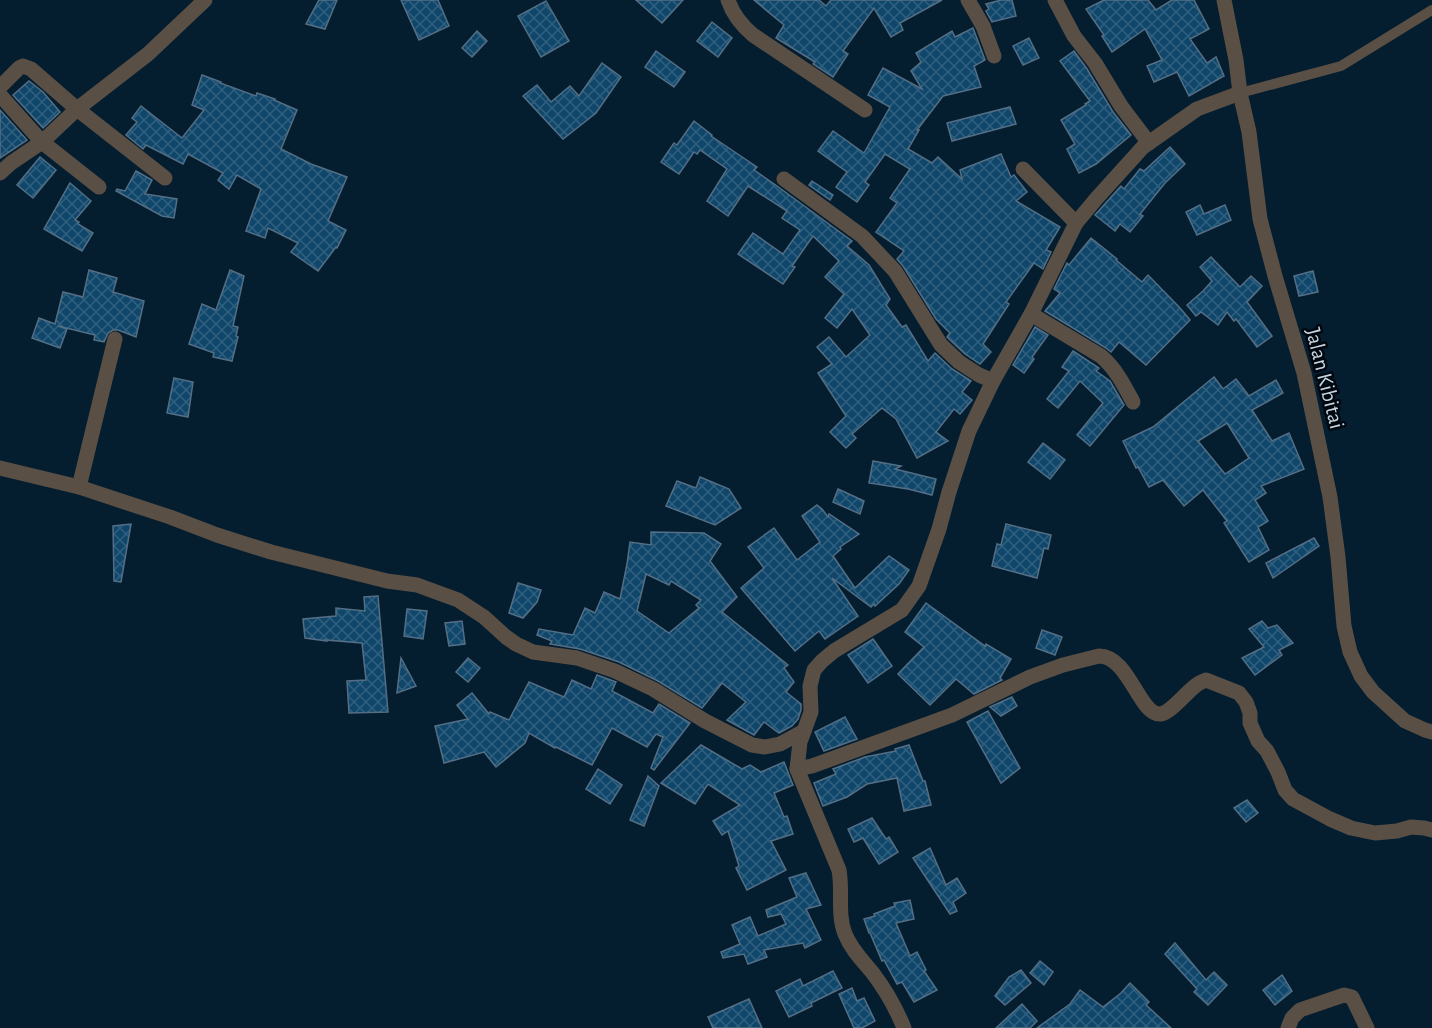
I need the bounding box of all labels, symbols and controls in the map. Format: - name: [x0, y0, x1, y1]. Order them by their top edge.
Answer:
- street label: Jalan Kibitai: [1302, 325, 1348, 431]

